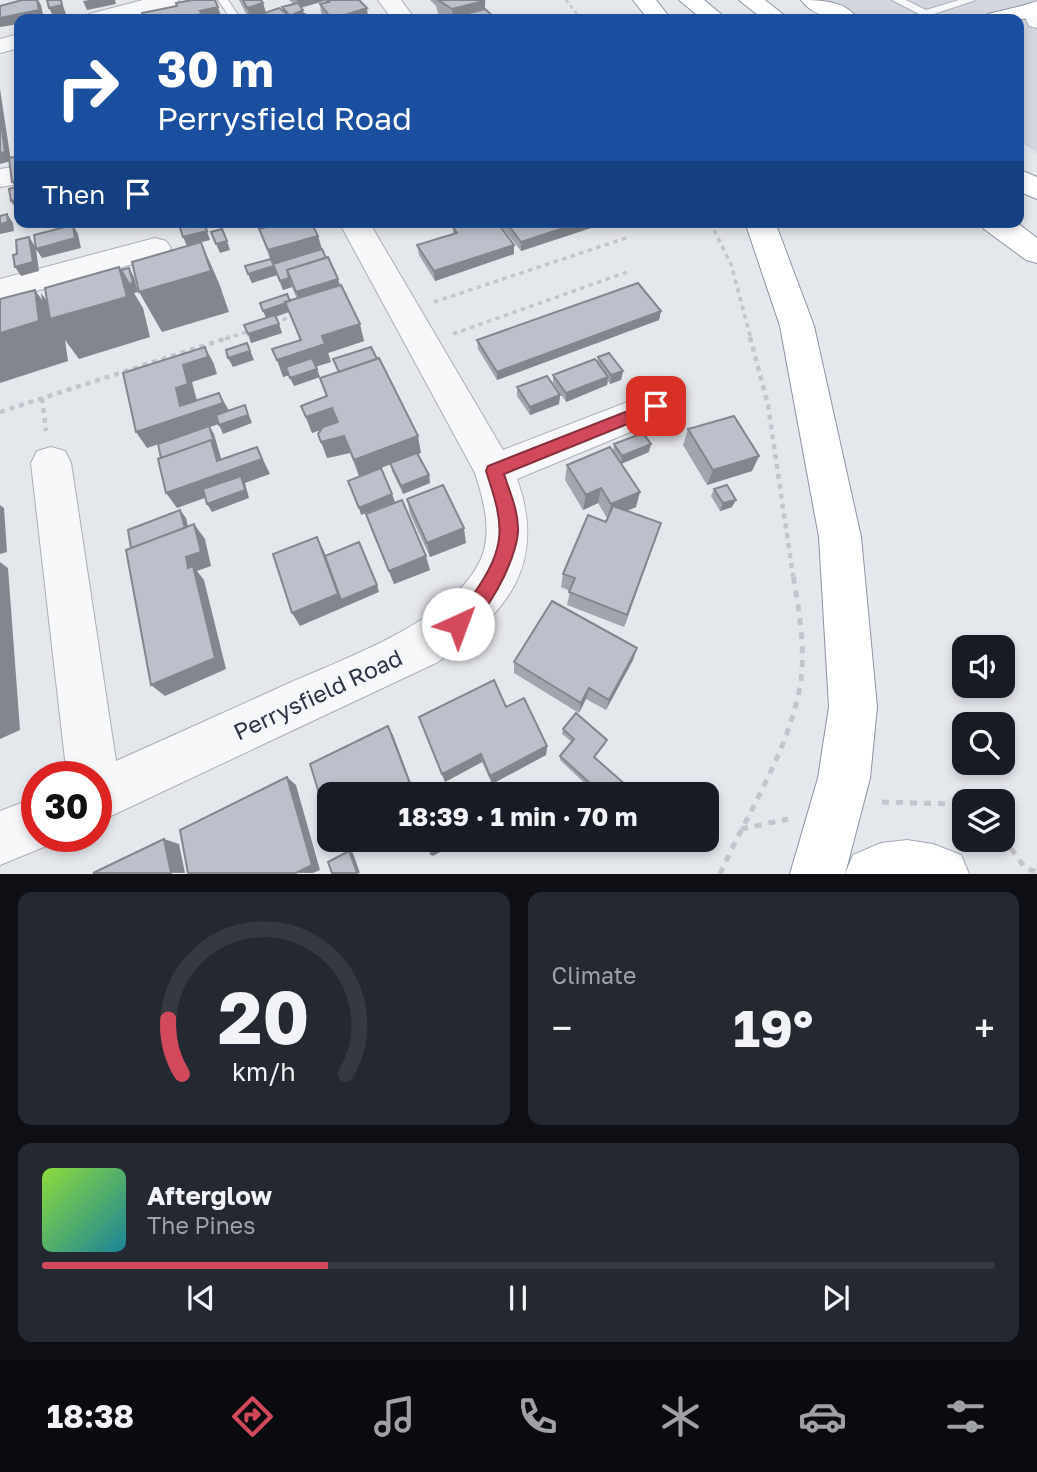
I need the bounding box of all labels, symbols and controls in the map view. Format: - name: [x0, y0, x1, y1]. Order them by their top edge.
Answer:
- text: 30 m: [157, 39, 274, 98]
- icon: right: [42, 42, 133, 133]
- text: Perrysfield Road: [157, 99, 412, 137]
- icon: arrive: [119, 175, 157, 213]
- text: Then: [42, 179, 105, 210]
- pin: [626, 376, 686, 436]
- icon: arrive: [637, 387, 675, 425]
- position arrow: [421, 587, 495, 661]
- map controls: [952, 635, 1015, 852]
- button: sound: [952, 635, 1015, 698]
- street label: Perrysfield Road: [229, 643, 406, 745]
- button: search: [952, 712, 1015, 775]
- speed limit sign: 30: [21, 761, 112, 852]
- button: layers: [952, 789, 1015, 852]
- text: 18:39 · 1 min · 70 m: [398, 801, 638, 832]
- text: Climate: [552, 961, 636, 989]
- text: 20: [218, 974, 310, 1061]
- text: 19°: [733, 996, 813, 1058]
- text: −: [552, 1005, 572, 1050]
- text: +: [974, 1005, 995, 1050]
- text: km/h: [232, 1056, 296, 1087]
- text: Afterglow: [147, 1180, 272, 1211]
- text: The Pines: [147, 1211, 255, 1239]
- icon: previous: [182, 1279, 220, 1317]
- icon: pause: [499, 1279, 537, 1317]
- icon: next: [817, 1279, 855, 1317]
- icon: directions: [228, 1392, 277, 1441]
- icon: music: [370, 1392, 419, 1441]
- icon: phone: [513, 1392, 562, 1441]
- icon: climate: [656, 1392, 705, 1441]
- icon: car: [798, 1392, 847, 1441]
- icon: filters: [941, 1392, 990, 1441]
- text: 18:38: [47, 1397, 134, 1435]

